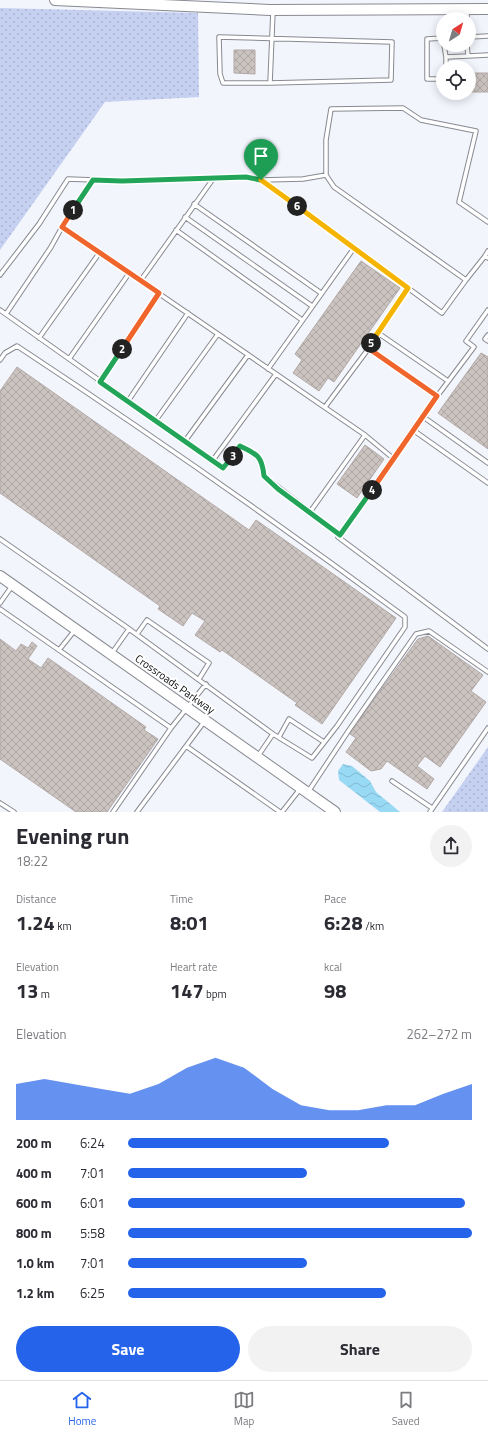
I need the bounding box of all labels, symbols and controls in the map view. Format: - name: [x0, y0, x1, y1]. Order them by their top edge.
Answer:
- north arrow: [436, 12, 476, 52]
- map controls: [436, 12, 476, 100]
- button: locate: [436, 60, 476, 100]
- pin: [244, 139, 278, 180]
- icon: arrive: [250, 145, 272, 167]
- pin: 6: [287, 196, 307, 216]
- text: 6: [294, 198, 300, 214]
- pin: 1: [63, 200, 83, 220]
- text: 1: [70, 202, 76, 218]
- pin: 5: [361, 333, 381, 353]
- text: 5: [368, 335, 374, 351]
- pin: 2: [112, 339, 132, 359]
- text: 2: [119, 341, 125, 357]
- pin: 3: [223, 446, 243, 466]
- text: 3: [230, 448, 236, 464]
- pin: 4: [362, 480, 382, 500]
- text: 4: [369, 482, 375, 498]
- street label: Crossroads Parkway: [132, 650, 219, 718]
- text: Evening run: [16, 819, 129, 853]
- button: share: [430, 825, 472, 867]
- text: 18:22: [16, 851, 48, 871]
- text: Distance: [16, 891, 56, 907]
- text: Time: [170, 891, 193, 907]
- text: Pace: [324, 891, 346, 907]
- text: 1.24: [16, 907, 55, 938]
- text: 8:01: [170, 907, 209, 938]
- text: 6:28: [324, 907, 363, 938]
- text: km: [55, 918, 72, 934]
- text: /km: [363, 918, 384, 934]
- text: Elevation: [16, 959, 59, 975]
- text: Heart rate: [170, 959, 217, 975]
- text: kcal: [324, 959, 342, 975]
- text: 13: [16, 975, 38, 1006]
- text: 147: [170, 975, 204, 1006]
- text: 98: [324, 975, 346, 1006]
- text: m: [38, 986, 50, 1002]
- text: bpm: [204, 986, 227, 1002]
- text: Elevation: [16, 1024, 67, 1044]
- text: 262–272 m: [406, 1024, 472, 1044]
- text: 200 m: [16, 1133, 52, 1153]
- text: 6:24: [80, 1133, 105, 1153]
- text: 400 m: [16, 1163, 52, 1183]
- text: 7:01: [80, 1163, 105, 1183]
- text: 600 m: [16, 1193, 52, 1213]
- text: 6:01: [80, 1193, 105, 1213]
- text: 800 m: [16, 1223, 52, 1243]
- text: 5:58: [80, 1223, 105, 1243]
- text: 1.0 km: [16, 1253, 54, 1273]
- text: 7:01: [80, 1253, 105, 1273]
- text: 1.2 km: [16, 1283, 54, 1303]
- text: 6:25: [80, 1283, 105, 1303]
- button: Save: [16, 1326, 240, 1372]
- button: Share: [248, 1326, 472, 1372]
- tab: Home: [68, 1389, 96, 1429]
- tab: Map: [233, 1389, 255, 1429]
- tab: Saved: [392, 1389, 420, 1429]

